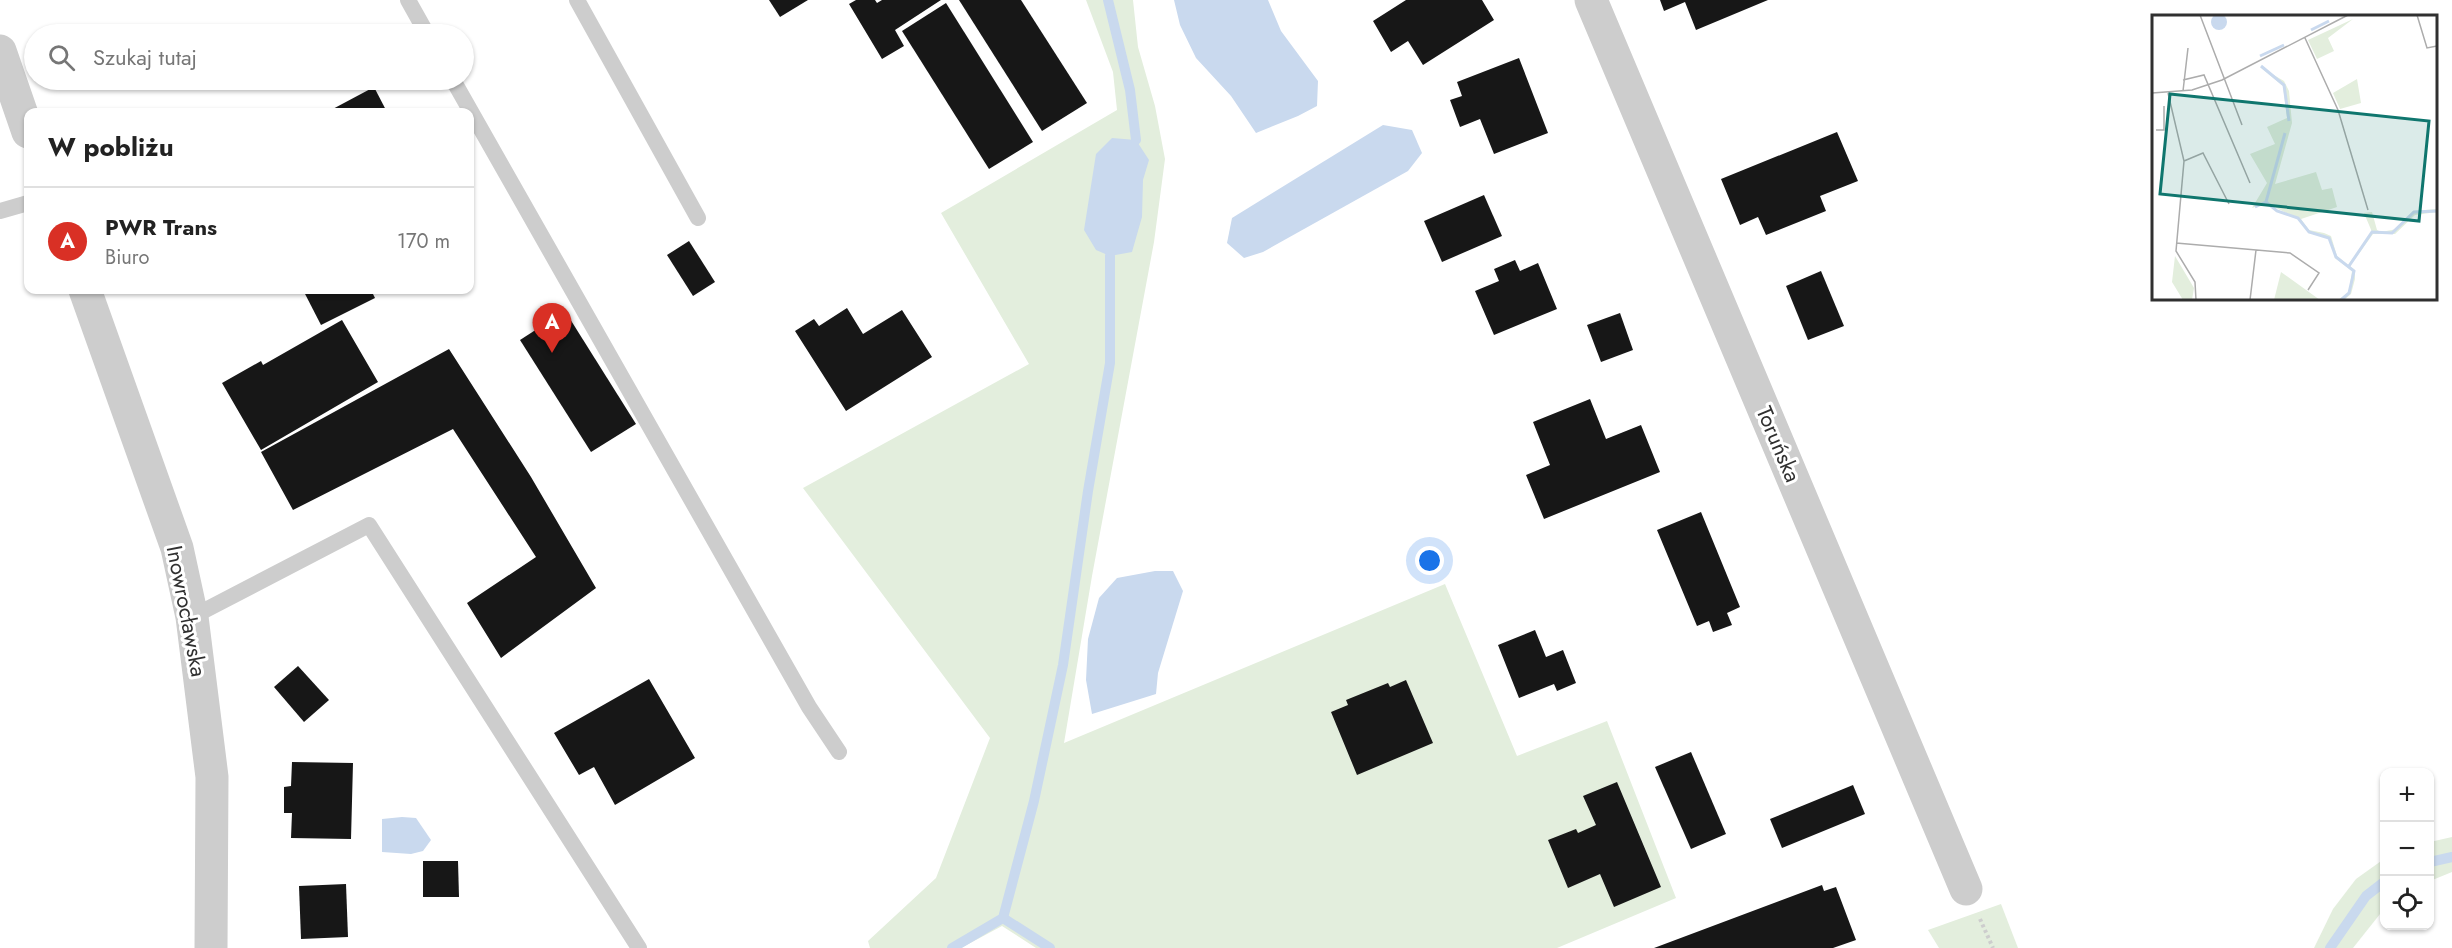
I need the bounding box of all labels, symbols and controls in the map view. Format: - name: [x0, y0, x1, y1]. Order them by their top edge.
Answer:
- inset map: [2152, 15, 2437, 300]
- search box: [24, 24, 474, 90]
- icon: search: [45, 41, 78, 74]
- text: Szukaj tutaj: [93, 41, 197, 73]
- text: W pobliżu: [48, 128, 174, 166]
- text: PWR Trans: [105, 211, 217, 243]
- text: A: [60, 227, 75, 256]
- text: 170 m: [397, 227, 450, 256]
- text: Biuro: [105, 243, 149, 272]
- pin: A: [532, 304, 572, 353]
- street label: Toruńska: [1749, 401, 1809, 487]
- street label: Inowrocławska: [159, 543, 215, 679]
- your location: [1415, 546, 1444, 575]
- map controls: [2380, 768, 2434, 930]
- button: +: [2380, 768, 2434, 822]
- button: −: [2380, 822, 2434, 876]
- button: locate: [2380, 876, 2434, 930]

